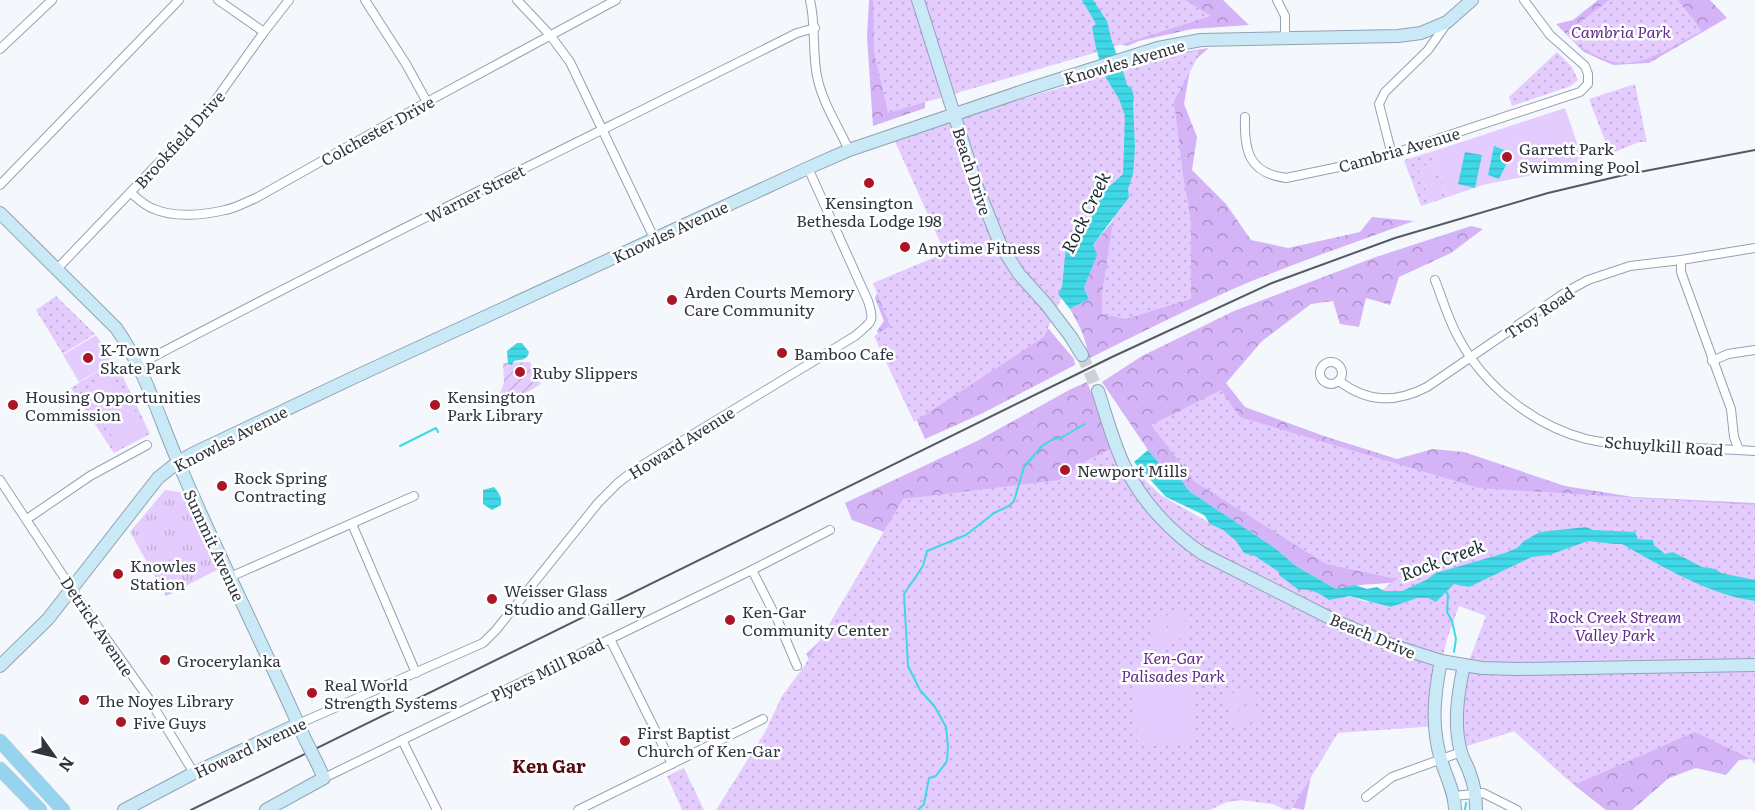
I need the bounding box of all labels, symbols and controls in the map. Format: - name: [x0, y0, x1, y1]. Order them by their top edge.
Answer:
- park label: Cambria Park: [1571, 19, 1671, 43]
- street label: Knowles Avenue: [1061, 32, 1187, 90]
- street label: Brookfield Drive: [128, 85, 230, 193]
- street label: Colchester Drive: [316, 89, 438, 171]
- street label: Cambria Avenue: [1336, 120, 1462, 178]
- street label: Beach Drive: [948, 124, 998, 218]
- place label: Garrett Park Swimming Pool: [1519, 136, 1640, 178]
- marker: Garrett Park Swimming Pool: [1500, 150, 1514, 164]
- street label: Warner Street: [421, 157, 529, 228]
- water label: Rock Creek: [1054, 166, 1117, 258]
- marker: Kensington Bethesda Lodge 198: [862, 176, 876, 190]
- place label: Kensington Bethesda Lodge 198: [796, 190, 942, 232]
- street label: Knowles Avenue: [608, 194, 732, 268]
- place label: Anytime Fitness: [917, 235, 1040, 259]
- marker: Anytime Fitness: [898, 240, 912, 254]
- place label: Arden Courts Memory Care Community: [684, 279, 855, 321]
- street label: Troy Road: [1499, 280, 1579, 344]
- marker: Arden Courts Memory Care Community: [665, 293, 679, 307]
- place label: K-Town Skate Park: [100, 337, 181, 379]
- place label: Bamboo Cafe: [794, 341, 894, 365]
- marker: Bamboo Cafe: [775, 346, 789, 360]
- marker: K-Town Skate Park: [81, 351, 95, 365]
- place label: Ruby Slippers: [532, 360, 637, 384]
- marker: Ruby Slippers: [513, 365, 527, 379]
- place label: Housing Opportunities Commission: [25, 384, 201, 426]
- place label: Kensington Park Library: [447, 384, 544, 426]
- marker: Housing Opportunities Commission: [6, 398, 20, 412]
- marker: Kensington Park Library: [428, 398, 442, 412]
- street label: Knowles Avenue: [169, 399, 291, 477]
- street label: Howard Avenue: [623, 400, 739, 484]
- street label: Schuylkill Road: [1604, 429, 1724, 461]
- place label: Newport Mills: [1077, 458, 1187, 482]
- marker: Newport Mills: [1058, 463, 1072, 477]
- place label: Rock Spring Contracting: [234, 465, 327, 507]
- marker: Rock Spring Contracting: [215, 479, 229, 493]
- street label: Summit Avenue: [179, 485, 251, 605]
- water label: Rock Creek: [1396, 531, 1488, 587]
- place label: Knowles Station: [130, 553, 196, 595]
- marker: Knowles Station: [111, 567, 125, 581]
- street label: Detrick Avenue: [56, 571, 140, 681]
- place label: Weisser Glass Studio and Gallery: [504, 578, 646, 620]
- marker: Weisser Glass Studio and Gallery: [485, 592, 499, 606]
- place label: Ken-Gar Community Center: [742, 599, 889, 641]
- park label: Rock Creek Stream Valley Park: [1549, 604, 1681, 646]
- street label: Beach Drive: [1326, 606, 1420, 664]
- marker: Ken-Gar Community Center: [723, 613, 737, 627]
- street label: Plyers Mill Road: [486, 631, 608, 707]
- park label: Ken-Gar Palisades Park: [1121, 645, 1225, 687]
- place label: Grocerylanka: [177, 648, 281, 672]
- marker: Grocerylanka: [158, 653, 172, 667]
- place label: Real World Strength Systems: [324, 672, 457, 714]
- marker: Real World Strength Systems: [305, 686, 319, 700]
- place label: The Noyes Library: [96, 688, 235, 712]
- marker: The Noyes Library: [77, 693, 91, 707]
- place label: Five Guys: [133, 710, 206, 734]
- street label: Howard Avenue: [190, 711, 310, 783]
- marker: Five Guys: [114, 715, 128, 729]
- place label: First Baptist Church of Ken-Gar: [637, 720, 781, 762]
- north arrow: [24, 726, 84, 786]
- marker: First Baptist Church of Ken-Gar: [618, 734, 632, 748]
- district label: Ken Gar: [512, 752, 586, 779]
- text: N: [54, 753, 81, 777]

